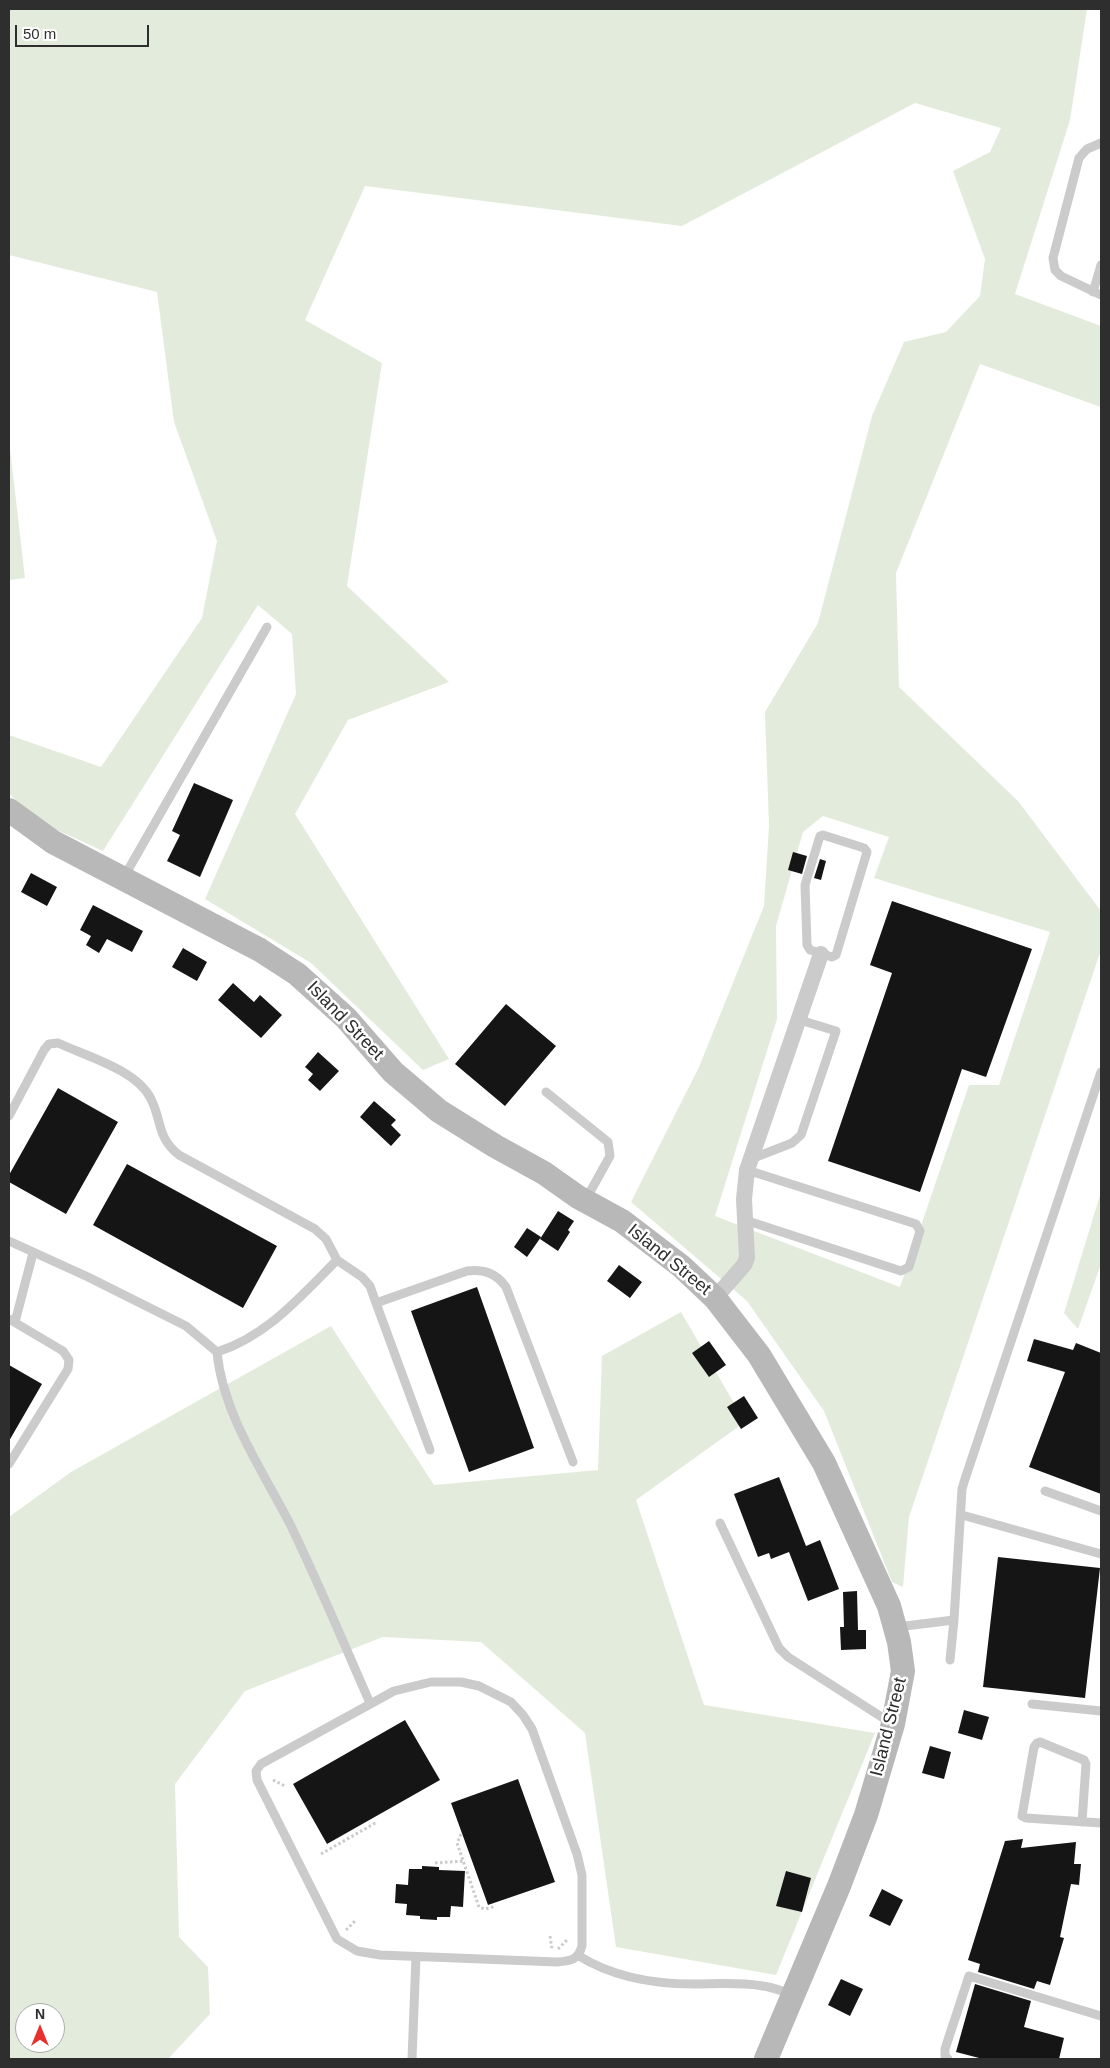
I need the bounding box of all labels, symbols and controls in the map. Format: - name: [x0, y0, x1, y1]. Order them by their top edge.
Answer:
- scale bar: [18, 15, 151, 47]
- text: 50 m: [23, 25, 56, 42]
- street label: Island Street: [302, 977, 388, 1065]
- street label: Island Street: [623, 1220, 715, 1300]
- street label: Island Street: [866, 1675, 912, 1779]
- north arrow: [15, 2003, 65, 2053]
- text: N: [35, 2006, 45, 2022]

